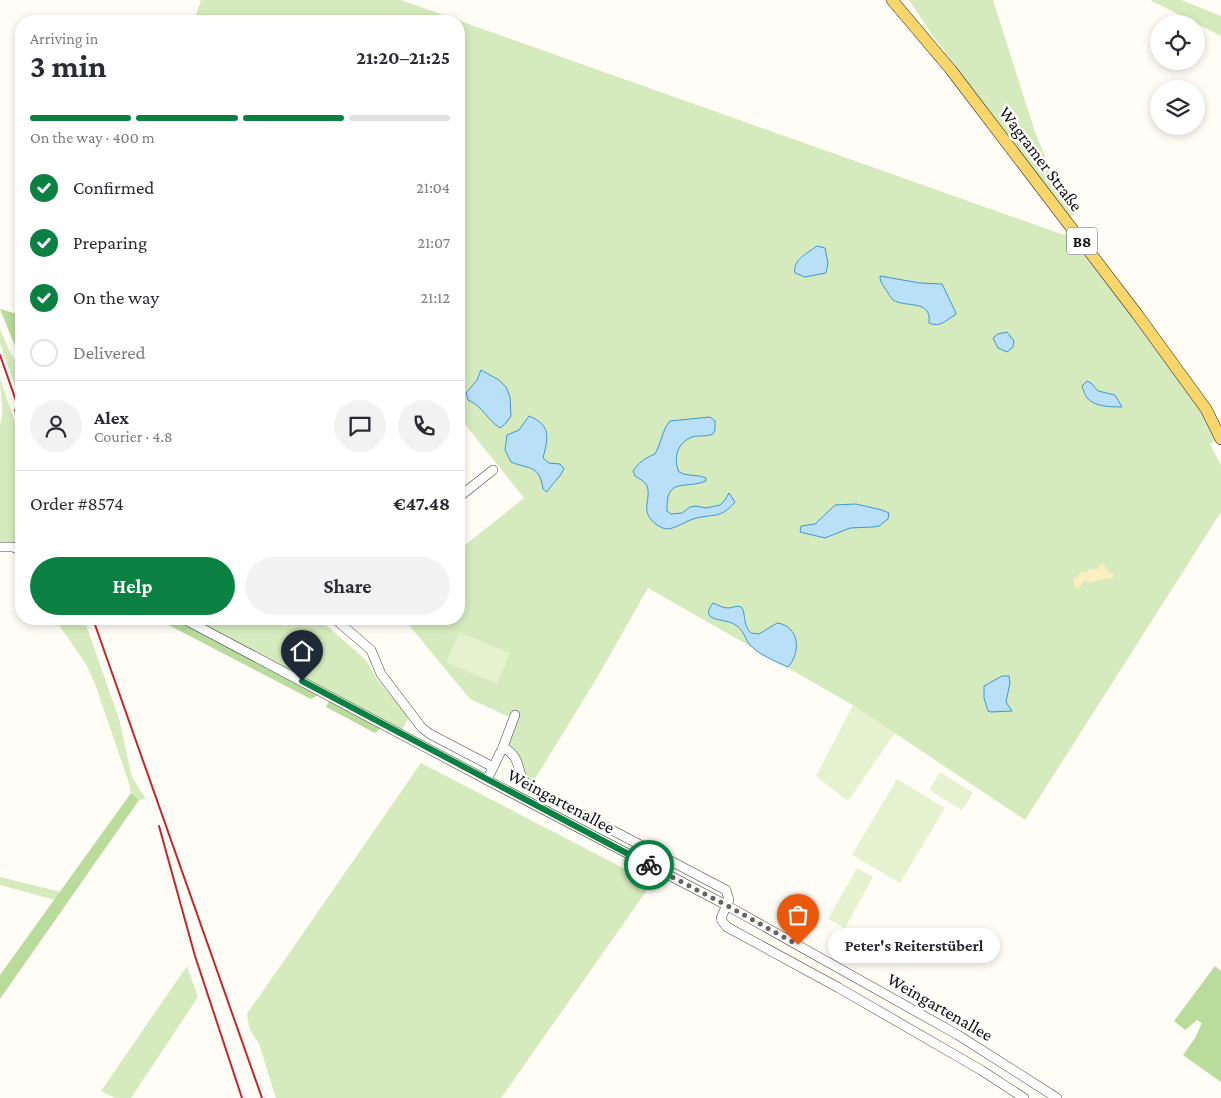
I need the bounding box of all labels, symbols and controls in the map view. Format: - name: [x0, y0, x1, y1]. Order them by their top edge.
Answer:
- map controls: [1150, 15, 1205, 135]
- button: locate: [1150, 15, 1205, 70]
- text: Arriving in: [30, 30, 98, 47]
- text: 21:20–21:25: [356, 47, 450, 68]
- text: 3 min: [30, 48, 107, 84]
- button: layers: [1150, 80, 1205, 135]
- street label: Wagramer Straße: [995, 103, 1087, 215]
- text: On the way · 400 m: [30, 129, 155, 146]
- icon: check: [30, 174, 58, 202]
- text: Confirmed: [73, 177, 154, 198]
- text: 21:04: [416, 179, 450, 196]
- road number: B8: [1067, 228, 1097, 255]
- icon: check: [30, 229, 58, 257]
- text: Preparing: [73, 232, 147, 253]
- text: 21:07: [417, 234, 450, 251]
- icon: check: [30, 284, 58, 312]
- text: On the way: [73, 287, 159, 308]
- text: 21:12: [420, 289, 450, 306]
- text: Delivered: [73, 342, 146, 363]
- button: person: [30, 400, 82, 452]
- button: chat: [334, 400, 386, 452]
- button: phone: [398, 400, 450, 452]
- text: Alex: [94, 407, 129, 428]
- text: Courier · 4.8: [94, 428, 173, 445]
- text: Order #8574: [30, 493, 124, 514]
- text: €47.48: [393, 493, 450, 514]
- button: Help: [30, 557, 235, 615]
- button: Share: [245, 557, 450, 615]
- pin: [281, 630, 323, 681]
- icon: home: [288, 637, 316, 665]
- street label: Weingartenallee: [504, 764, 618, 838]
- courier: [624, 840, 674, 890]
- icon: bike: [635, 851, 663, 879]
- pin: [777, 894, 819, 945]
- icon: bag: [784, 901, 812, 929]
- callout: Peter's Reiterstüberl: [828, 928, 1000, 962]
- text: Peter's Reiterstüberl: [845, 937, 983, 954]
- street label: Weingartenallee: [884, 969, 996, 1045]

